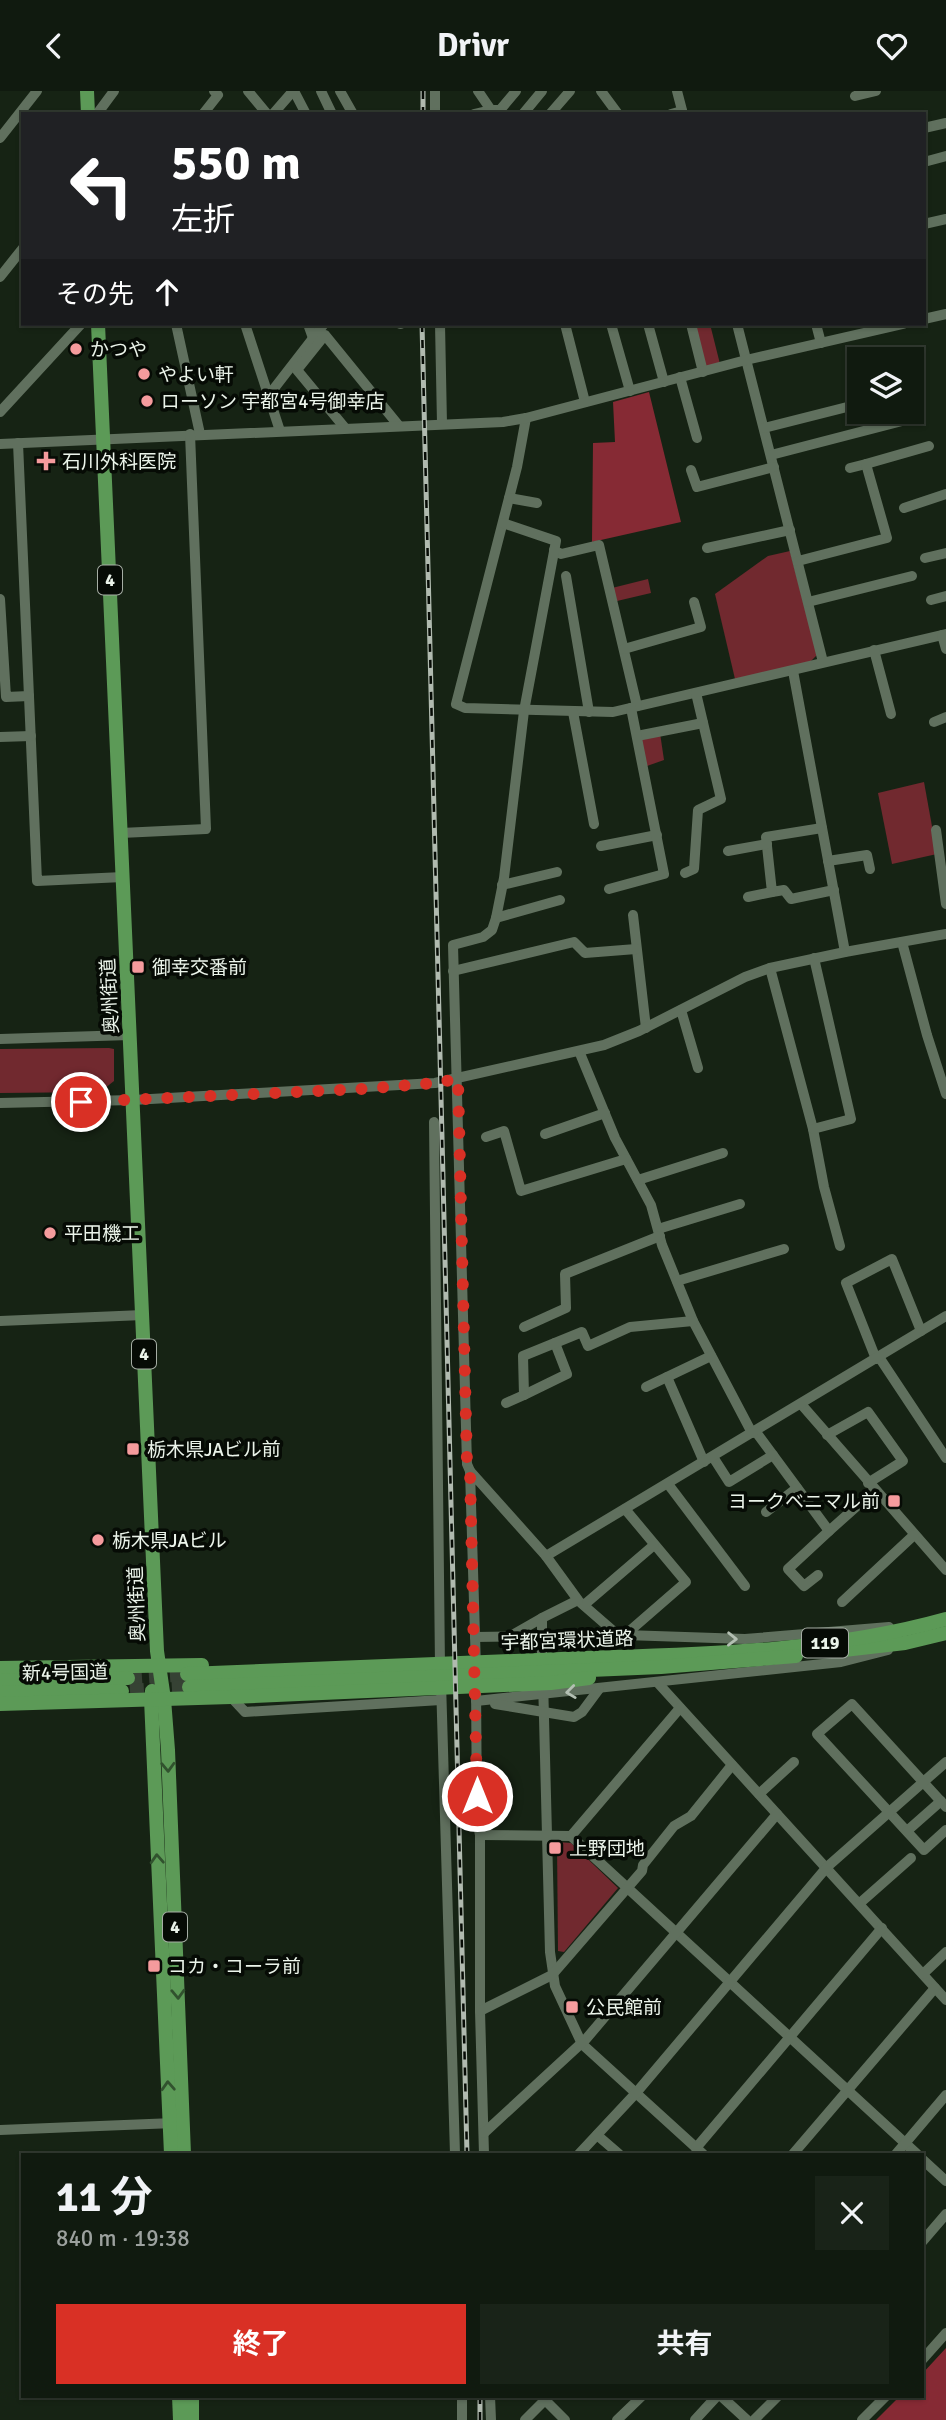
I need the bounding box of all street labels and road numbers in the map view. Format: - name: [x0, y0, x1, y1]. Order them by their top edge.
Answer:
- road number: 4: [98, 566, 122, 595]
- street label: 奥州街道: [96, 957, 124, 1035]
- road number: 4: [132, 1339, 156, 1369]
- street label: 奥州街道: [124, 1566, 150, 1642]
- street label: 宇都宮環状道路: [500, 1627, 634, 1655]
- road number: 119: [802, 1629, 848, 1658]
- street label: 新4号国道: [22, 1660, 108, 1686]
- road number: 4: [163, 1913, 187, 1941]

